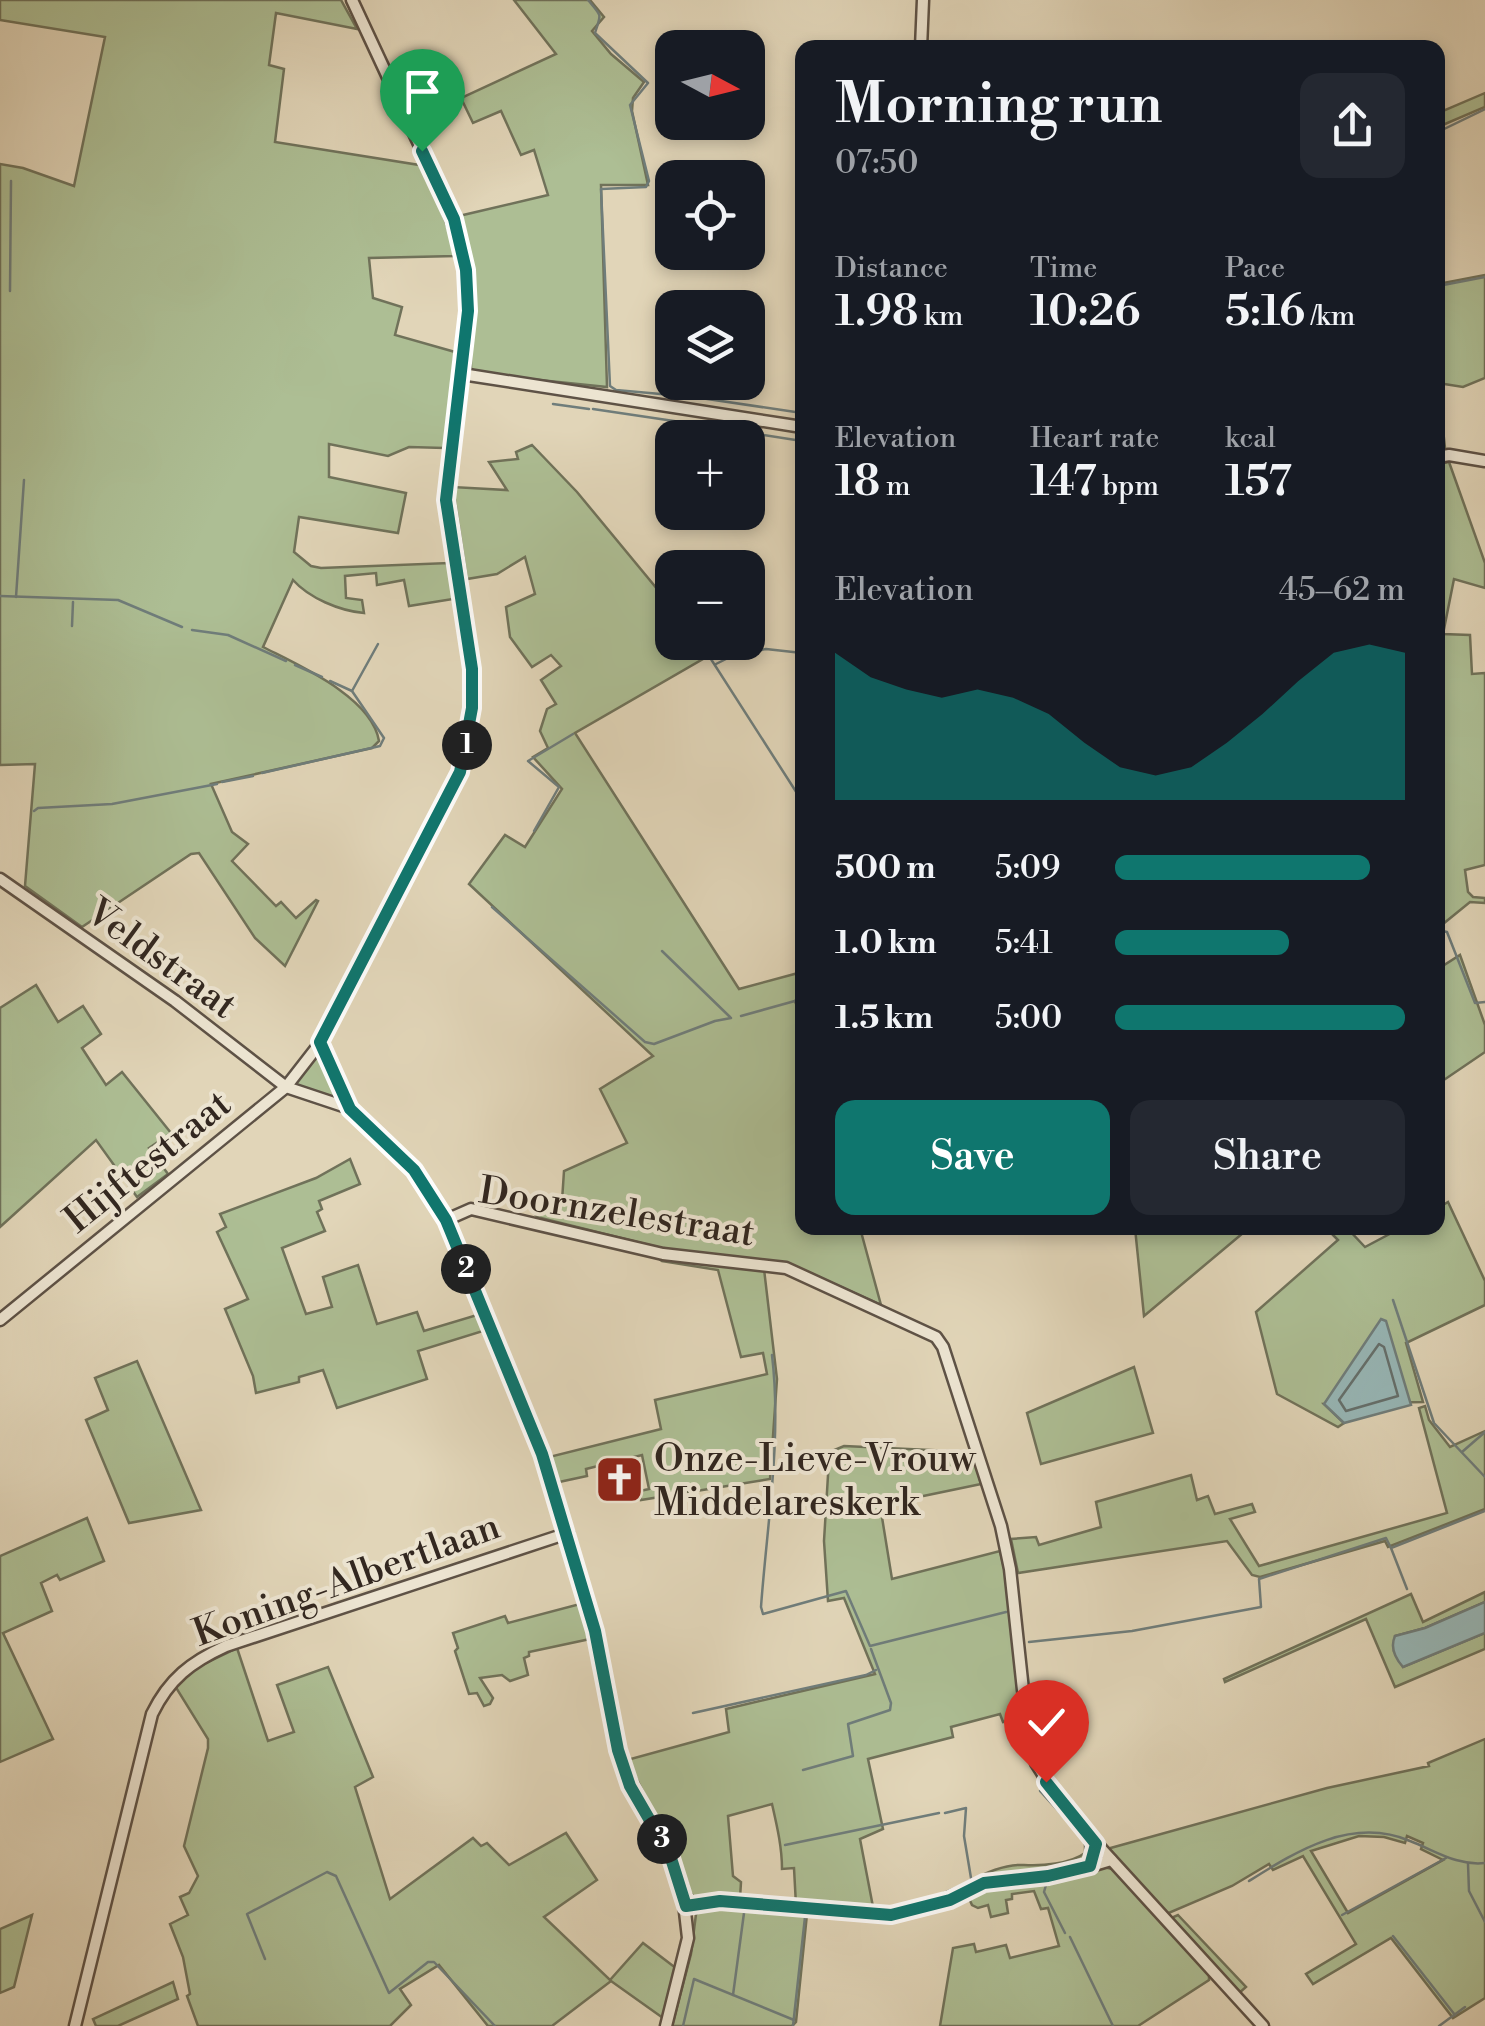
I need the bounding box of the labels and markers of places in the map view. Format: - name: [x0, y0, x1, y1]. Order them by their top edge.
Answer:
- pin: [380, 49, 465, 152]
- pin: 1: [442, 720, 492, 770]
- pin: 2: [441, 1244, 491, 1294]
- place label: Onze-Lieve-Vrouw Middelareskerk: [654, 1436, 977, 1527]
- church icon: Onze-Lieve-Vrouw Middelareskerk: [593, 1454, 645, 1506]
- pin: [1004, 1680, 1089, 1783]
- pin: 3: [637, 1814, 687, 1864]

